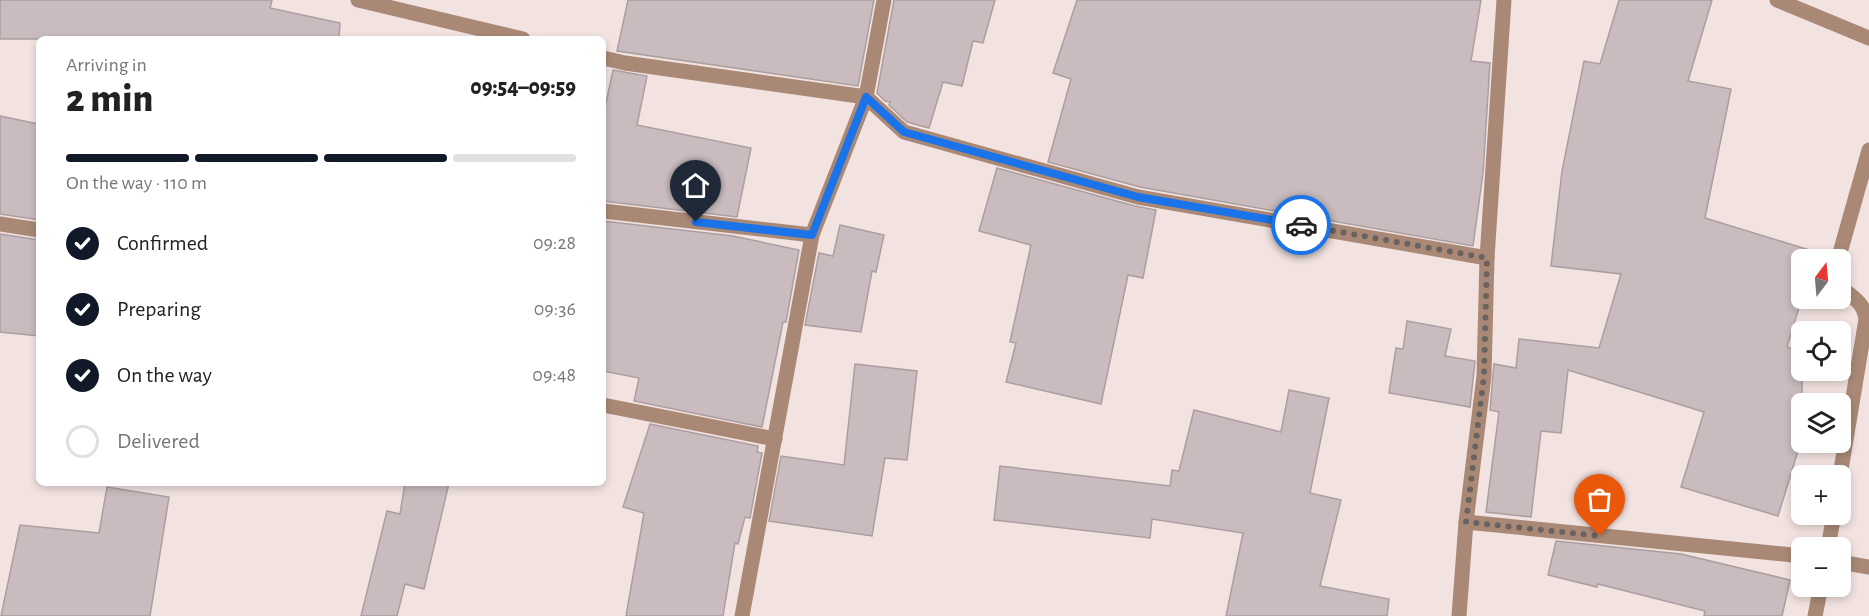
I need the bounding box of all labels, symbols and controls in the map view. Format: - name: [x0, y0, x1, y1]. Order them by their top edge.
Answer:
- text: Arriving in: [66, 55, 147, 75]
- text: 09:54–09:59: [470, 76, 576, 98]
- text: 2 min: [66, 80, 153, 119]
- pin: [670, 160, 721, 222]
- icon: home: [679, 169, 712, 202]
- text: On the way · 110 m: [66, 173, 207, 193]
- courier: [1271, 195, 1331, 255]
- icon: car: [1285, 209, 1318, 242]
- icon: check: [66, 227, 99, 260]
- text: Confirmed: [117, 232, 208, 254]
- text: 09:28: [533, 233, 576, 253]
- north arrow: [1791, 249, 1851, 309]
- map controls: [1791, 249, 1851, 597]
- icon: check: [66, 293, 99, 326]
- text: Preparing: [117, 298, 201, 320]
- text: 09:36: [534, 299, 576, 319]
- button: locate: [1791, 321, 1851, 381]
- icon: check: [66, 359, 99, 392]
- text: On the way: [117, 364, 212, 386]
- text: 09:48: [532, 365, 576, 385]
- button: layers: [1791, 393, 1851, 453]
- text: Delivered: [117, 430, 200, 452]
- button: +: [1791, 465, 1851, 525]
- pin: [1574, 474, 1625, 536]
- icon: bag: [1583, 483, 1616, 516]
- button: −: [1791, 537, 1851, 597]

